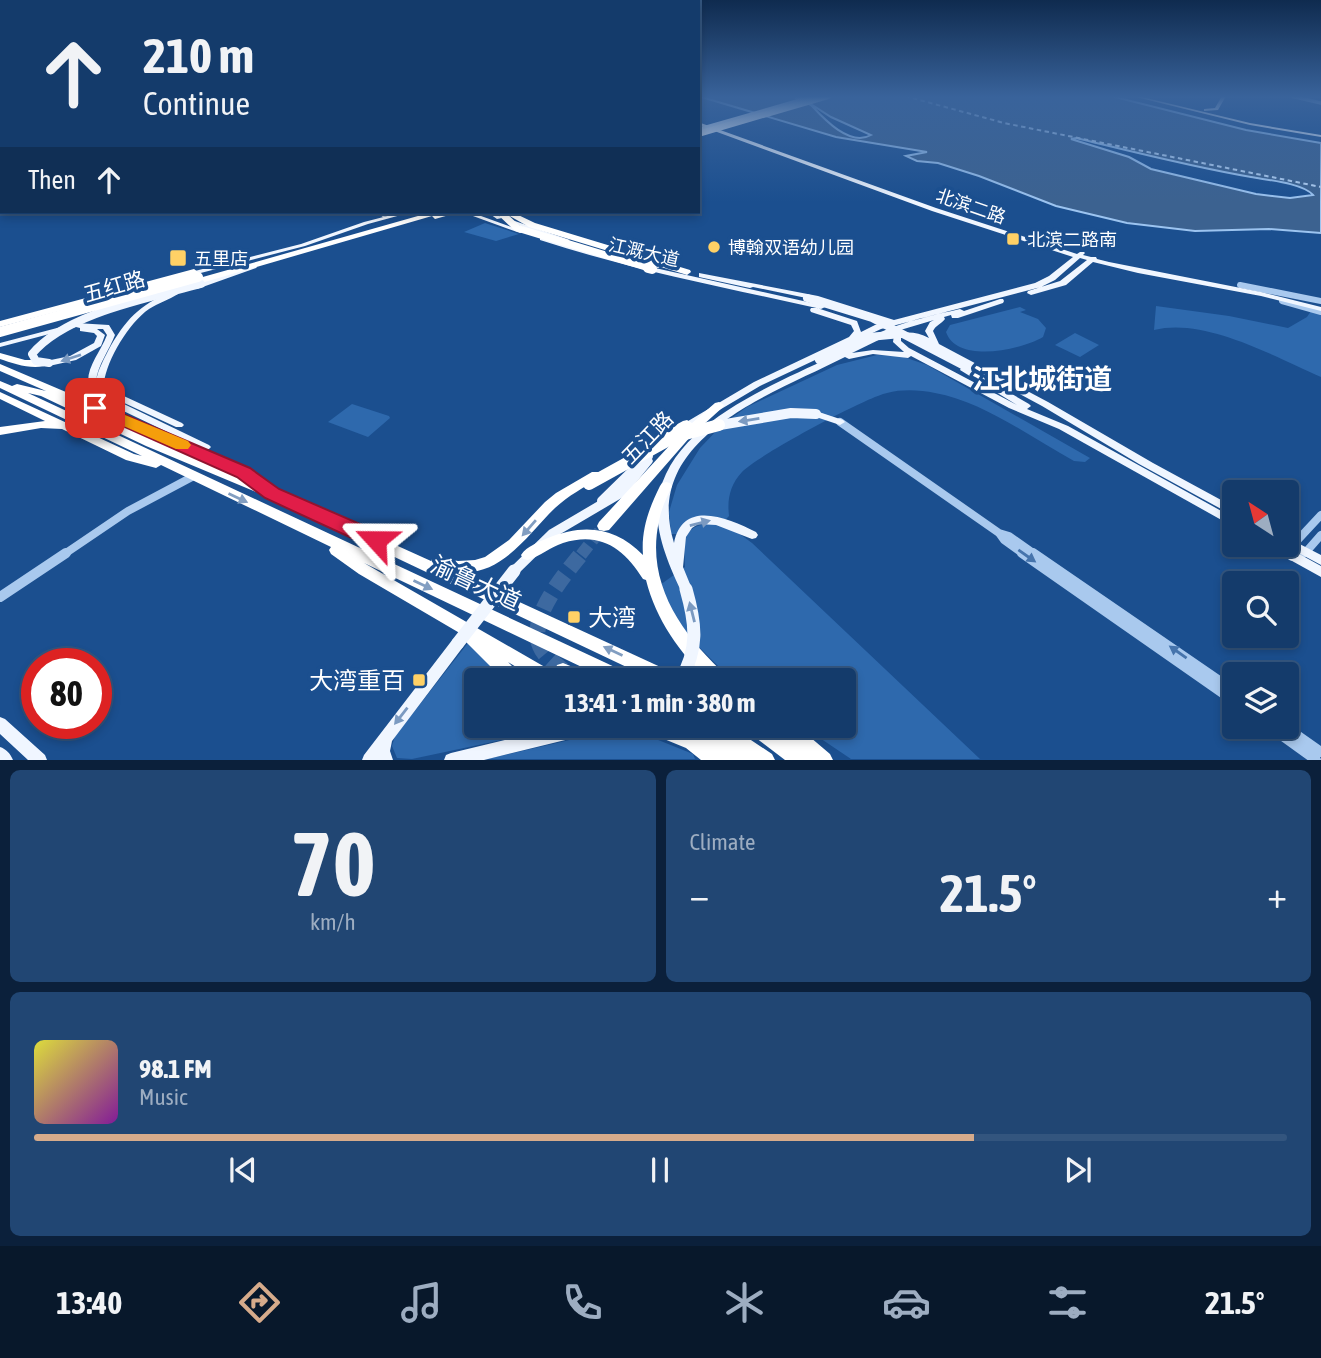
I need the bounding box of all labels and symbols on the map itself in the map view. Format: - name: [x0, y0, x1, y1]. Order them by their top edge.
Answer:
- street label: 北滨二路: [934, 184, 1008, 228]
- place label: 北滨二路南: [1027, 229, 1117, 250]
- marker: 北滨二路南: [1005, 231, 1021, 247]
- street label: 江溉大道: [607, 234, 681, 270]
- place label: 博翰双语幼儿园: [728, 237, 854, 258]
- marker: 博翰双语幼儿园: [706, 239, 722, 255]
- marker: 五里店: [168, 248, 188, 268]
- place label: 五里店: [194, 248, 248, 269]
- street label: 五红路: [80, 266, 148, 306]
- one-way arrow: [60, 353, 81, 364]
- district label: 江北城街道: [972, 363, 1112, 395]
- pin: [65, 378, 125, 438]
- street label: 五江路: [616, 406, 678, 468]
- one-way arrow: [738, 415, 760, 426]
- north arrow: [1222, 480, 1298, 556]
- one-way arrow: [228, 492, 248, 504]
- position arrow: [339, 503, 413, 577]
- one-way arrow: [689, 517, 711, 528]
- one-way arrow: [521, 519, 537, 537]
- one-way arrow: [1018, 549, 1036, 563]
- street label: 渝鲁大道: [427, 550, 525, 616]
- one-way arrow: [413, 579, 433, 591]
- one-way arrow: [686, 601, 697, 623]
- place label: 大湾: [588, 604, 636, 631]
- marker: 大湾: [566, 609, 582, 625]
- one-way arrow: [603, 645, 623, 657]
- one-way arrow: [1169, 645, 1187, 659]
- speed limit sign: 80: [21, 648, 112, 739]
- place label: 大湾重百: [309, 667, 405, 694]
- marker: 大湾重百: [411, 672, 427, 688]
- one-way arrow: [394, 708, 409, 725]

